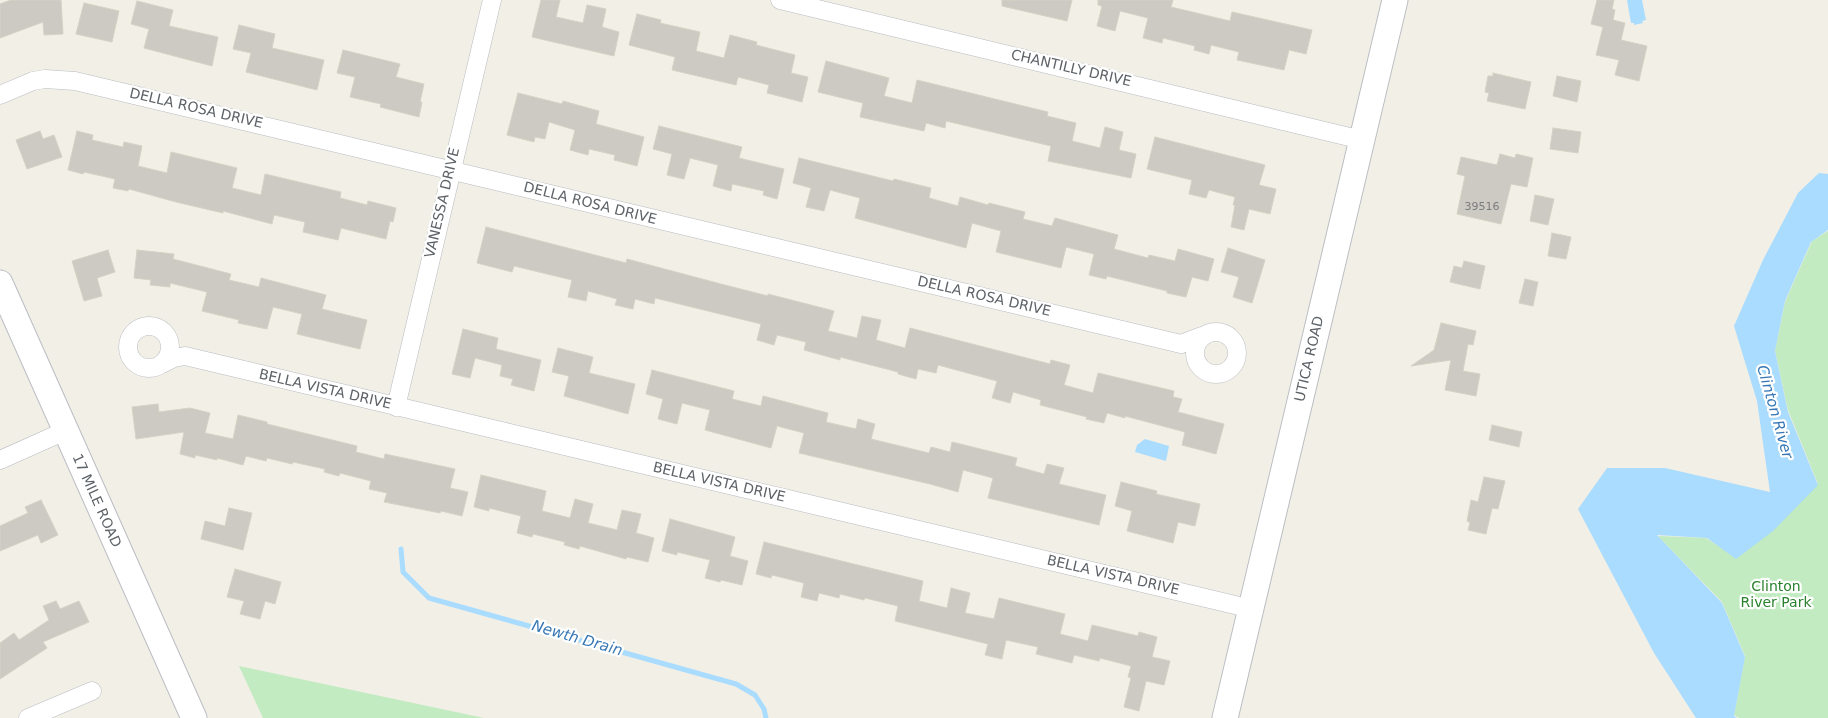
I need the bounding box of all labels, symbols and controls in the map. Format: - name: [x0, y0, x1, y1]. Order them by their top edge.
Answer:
- street label: CHANTILLY DRIVE: [1009, 47, 1133, 91]
- street label: DELLA ROSA DRIVE: [128, 85, 264, 133]
- street label: VANESSA DRIVE: [422, 146, 464, 260]
- street label: DELLA ROSA DRIVE: [522, 179, 658, 229]
- house number: 39516: [1465, 200, 1499, 214]
- street label: DELLA ROSA DRIVE: [916, 273, 1052, 321]
- street label: UTICA ROAD: [1292, 314, 1328, 404]
- water label: Clinton River: [1752, 363, 1796, 461]
- street label: BELLA VISTA DRIVE: [257, 367, 393, 413]
- street label: 17 MILE ROAD: [68, 452, 124, 550]
- street label: BELLA VISTA DRIVE: [651, 460, 787, 506]
- street label: BELLA VISTA DRIVE: [1045, 553, 1181, 599]
- park label: Clinton River Park: [1741, 579, 1811, 612]
- water label: Newth Drain: [530, 617, 624, 661]

